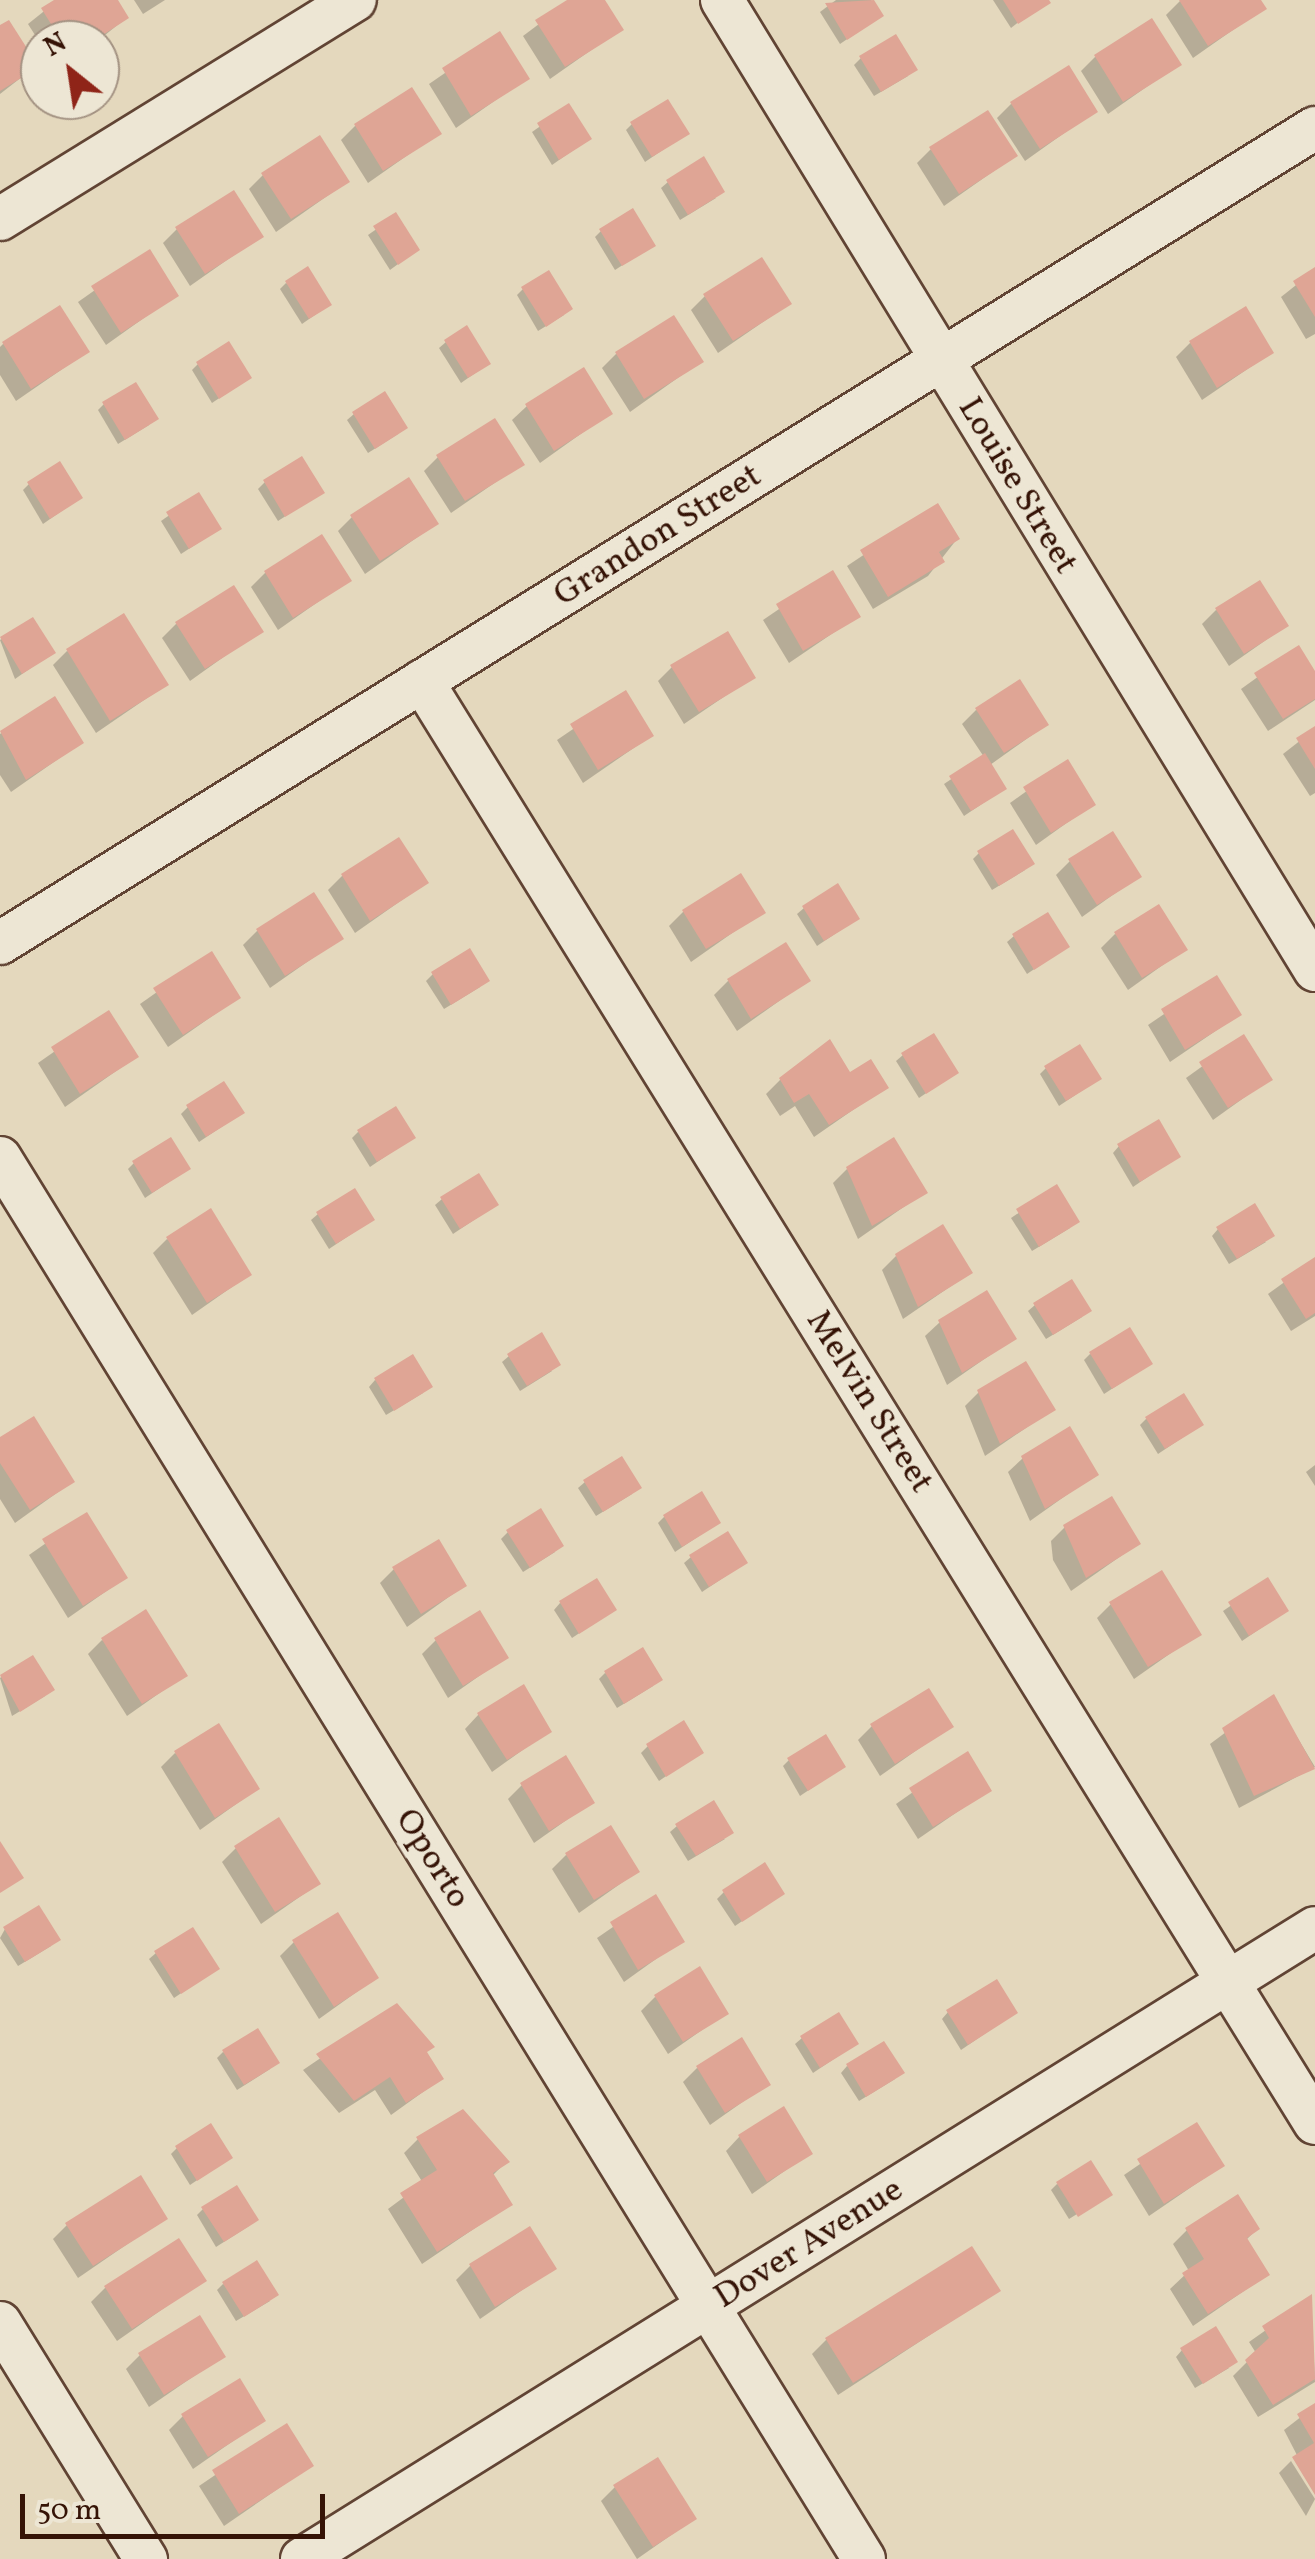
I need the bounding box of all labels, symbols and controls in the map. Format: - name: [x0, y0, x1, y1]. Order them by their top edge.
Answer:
- north arrow: [20, 20, 120, 120]
- text: N: [37, 23, 74, 67]
- street label: Louise Street: [948, 390, 1086, 582]
- street label: Grandon Street: [547, 456, 769, 616]
- street label: Melvin Street: [796, 1303, 942, 1501]
- street label: Oporto: [385, 1801, 479, 1917]
- street label: Dover Avenue: [707, 2169, 911, 2319]
- scale bar: [25, 2474, 330, 2536]
- text: 50 m: [37, 2490, 101, 2532]

